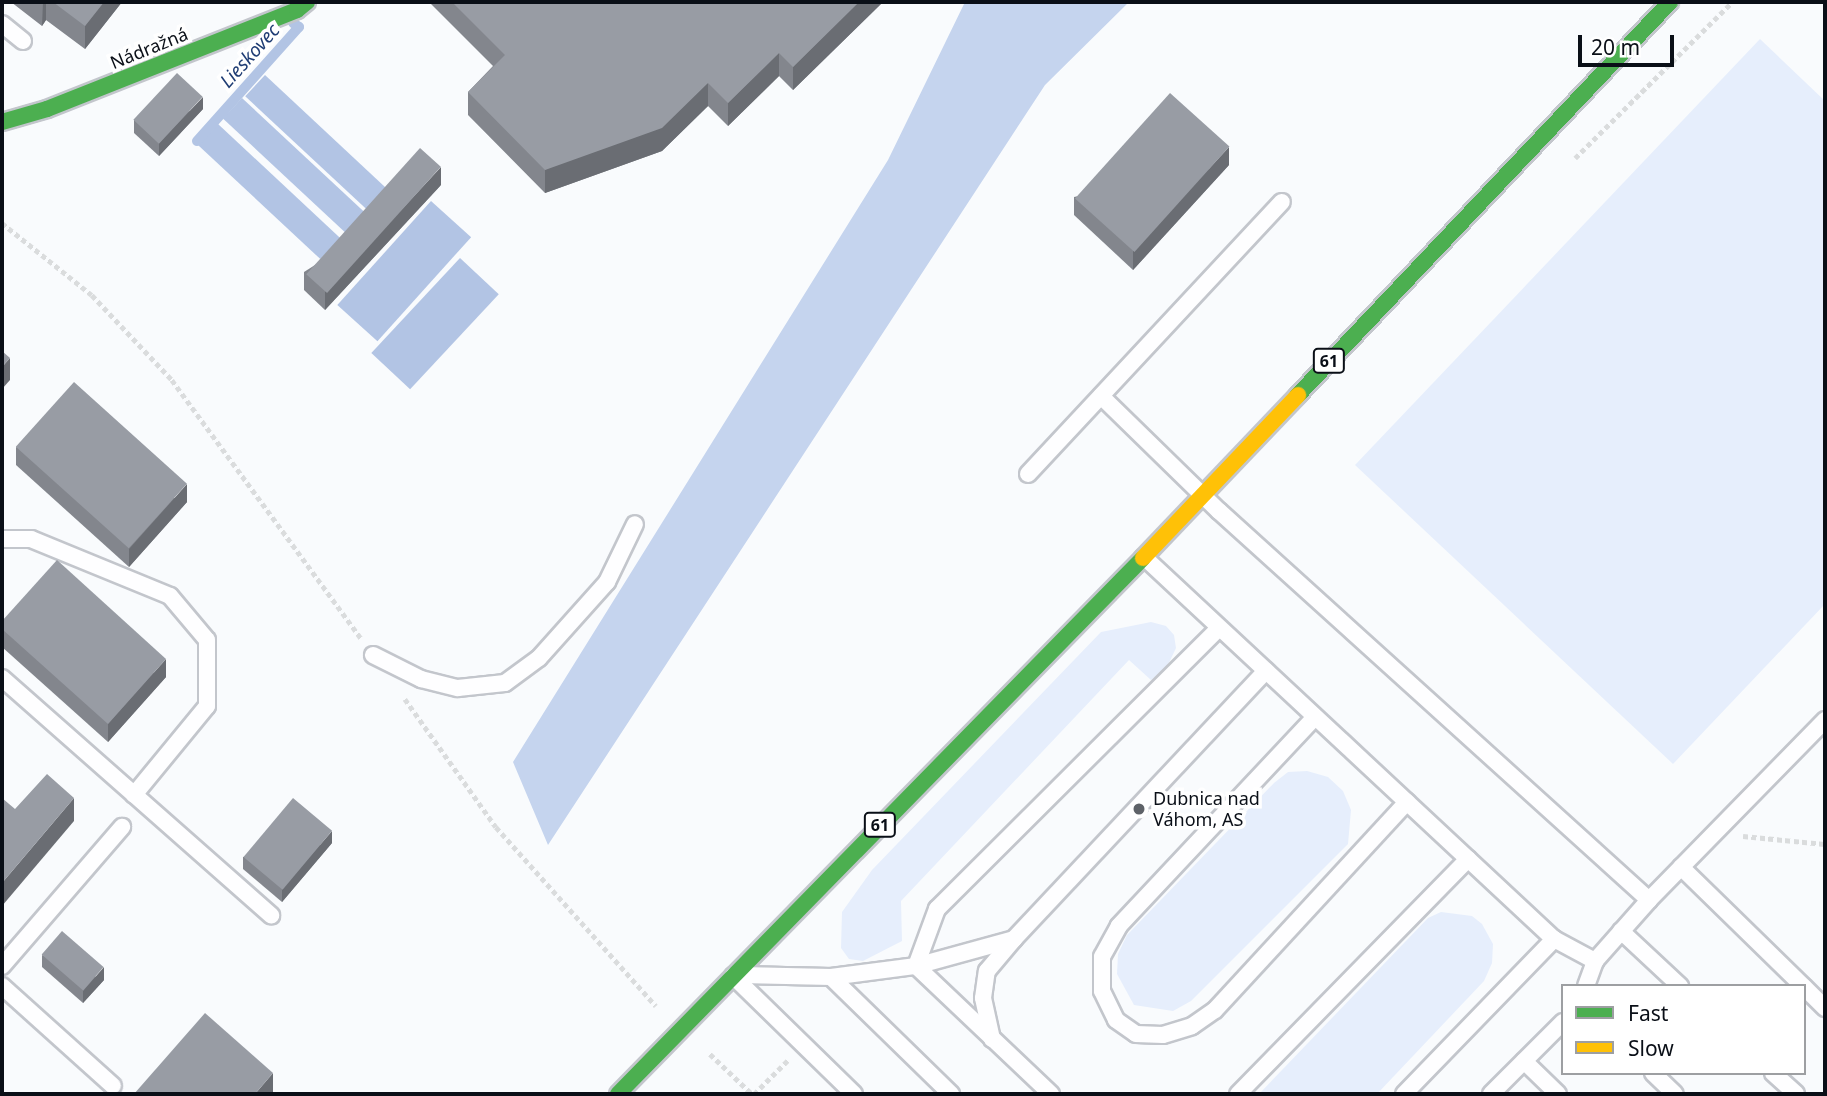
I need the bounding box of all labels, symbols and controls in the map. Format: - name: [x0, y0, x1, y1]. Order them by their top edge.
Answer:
- water label: Lieskovec: [215, 19, 285, 93]
- scale bar: [1582, 21, 1678, 65]
- street label: Nádražná: [107, 23, 191, 73]
- text: 20 m: [1591, 33, 1640, 61]
- road number: 61: [1312, 348, 1346, 374]
- place label: Dubnica nad Váhom, AS: [1153, 788, 1260, 830]
- marker: Dubnica nad Váhom, AS: [1131, 801, 1147, 817]
- road number: 61: [862, 812, 898, 838]
- legend: [1561, 984, 1806, 1075]
- text: Fast: [1628, 999, 1668, 1027]
- text: Slow: [1628, 1034, 1674, 1062]

